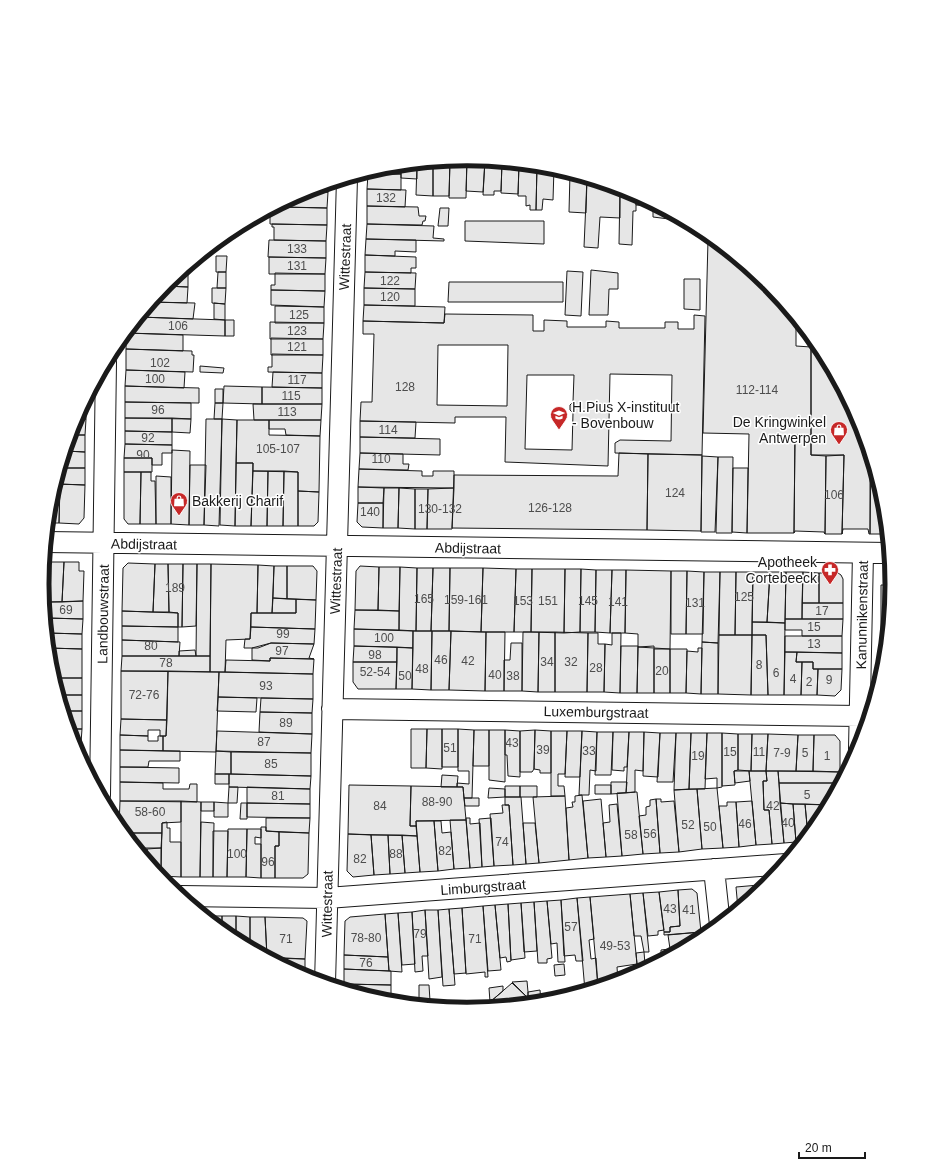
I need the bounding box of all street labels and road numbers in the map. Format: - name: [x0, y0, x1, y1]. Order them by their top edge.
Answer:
- street label: Wittestraat: [336, 223, 354, 291]
- street label: Abdijstraat: [111, 535, 177, 553]
- street label: Abdijstraat: [435, 539, 501, 557]
- street label: Wittestraat: [327, 547, 345, 615]
- street label: Kanunnikenstraat: [853, 560, 871, 670]
- street label: Landbouwstraat: [94, 564, 112, 664]
- street label: Luxemburgstraat: [543, 703, 649, 721]
- street label: Wittestraat: [318, 870, 336, 938]
- street label: Limburgstraat: [440, 876, 526, 898]

